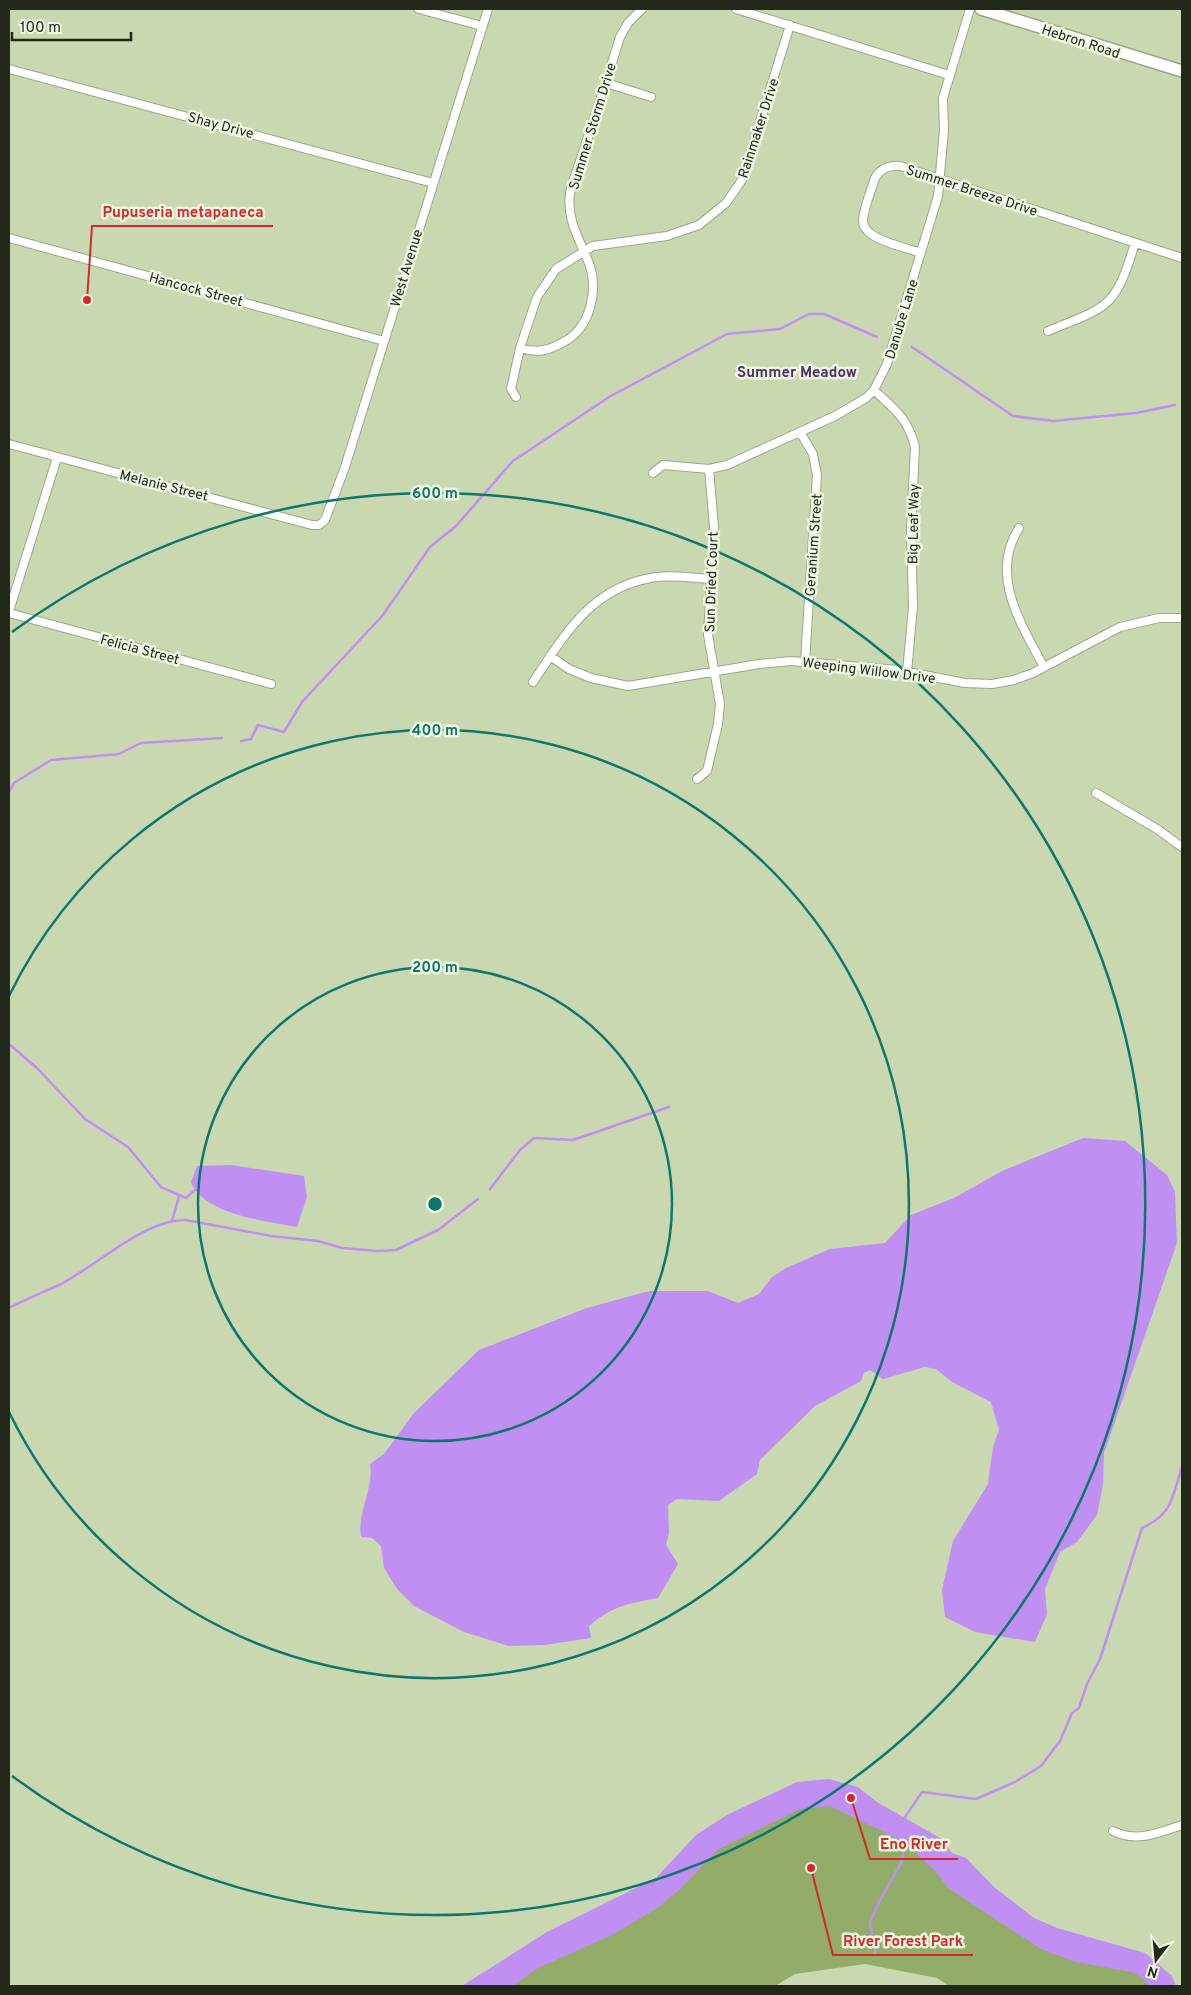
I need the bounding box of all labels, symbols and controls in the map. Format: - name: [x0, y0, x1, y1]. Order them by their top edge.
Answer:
- scale bar: [12, 10, 131, 42]
- text: 100 m: [20, 19, 61, 38]
- street label: Hebron Road: [1039, 22, 1122, 63]
- street label: Summer Storm Drive: [566, 61, 621, 192]
- street label: Rainmaker Drive: [735, 76, 784, 181]
- street label: Shay Drive: [186, 109, 255, 143]
- street label: Summer Breeze Drive: [904, 162, 1039, 221]
- callout: Pupuseria metapaneca: [92, 196, 273, 226]
- text: Pupuseria metapaneca: [102, 204, 264, 223]
- street label: West Avenue: [388, 228, 427, 309]
- street label: Hancock Street: [147, 270, 244, 311]
- street label: Danube Lane: [882, 277, 923, 361]
- district label: Summer Meadow: [737, 364, 857, 383]
- street label: Melanie Street: [118, 467, 210, 506]
- street label: Big Leaf Way: [905, 484, 924, 564]
- text: 600 m: [412, 485, 458, 504]
- street label: Geranium Street: [802, 493, 827, 597]
- street label: Sun Dried Court: [702, 531, 723, 633]
- street label: Felicia Street: [98, 632, 181, 669]
- street label: Weeping Willow Drive: [801, 655, 936, 688]
- text: 400 m: [412, 722, 458, 741]
- text: 200 m: [412, 959, 458, 978]
- centre of rings: [426, 1195, 444, 1213]
- callout: Eno River: [870, 1829, 958, 1859]
- text: Eno River: [880, 1836, 949, 1855]
- callout: River Forest Park: [833, 1925, 973, 1955]
- text: River Forest Park: [843, 1933, 963, 1952]
- north arrow: [1131, 1935, 1181, 1985]
- text: N: [1146, 1961, 1160, 1981]

